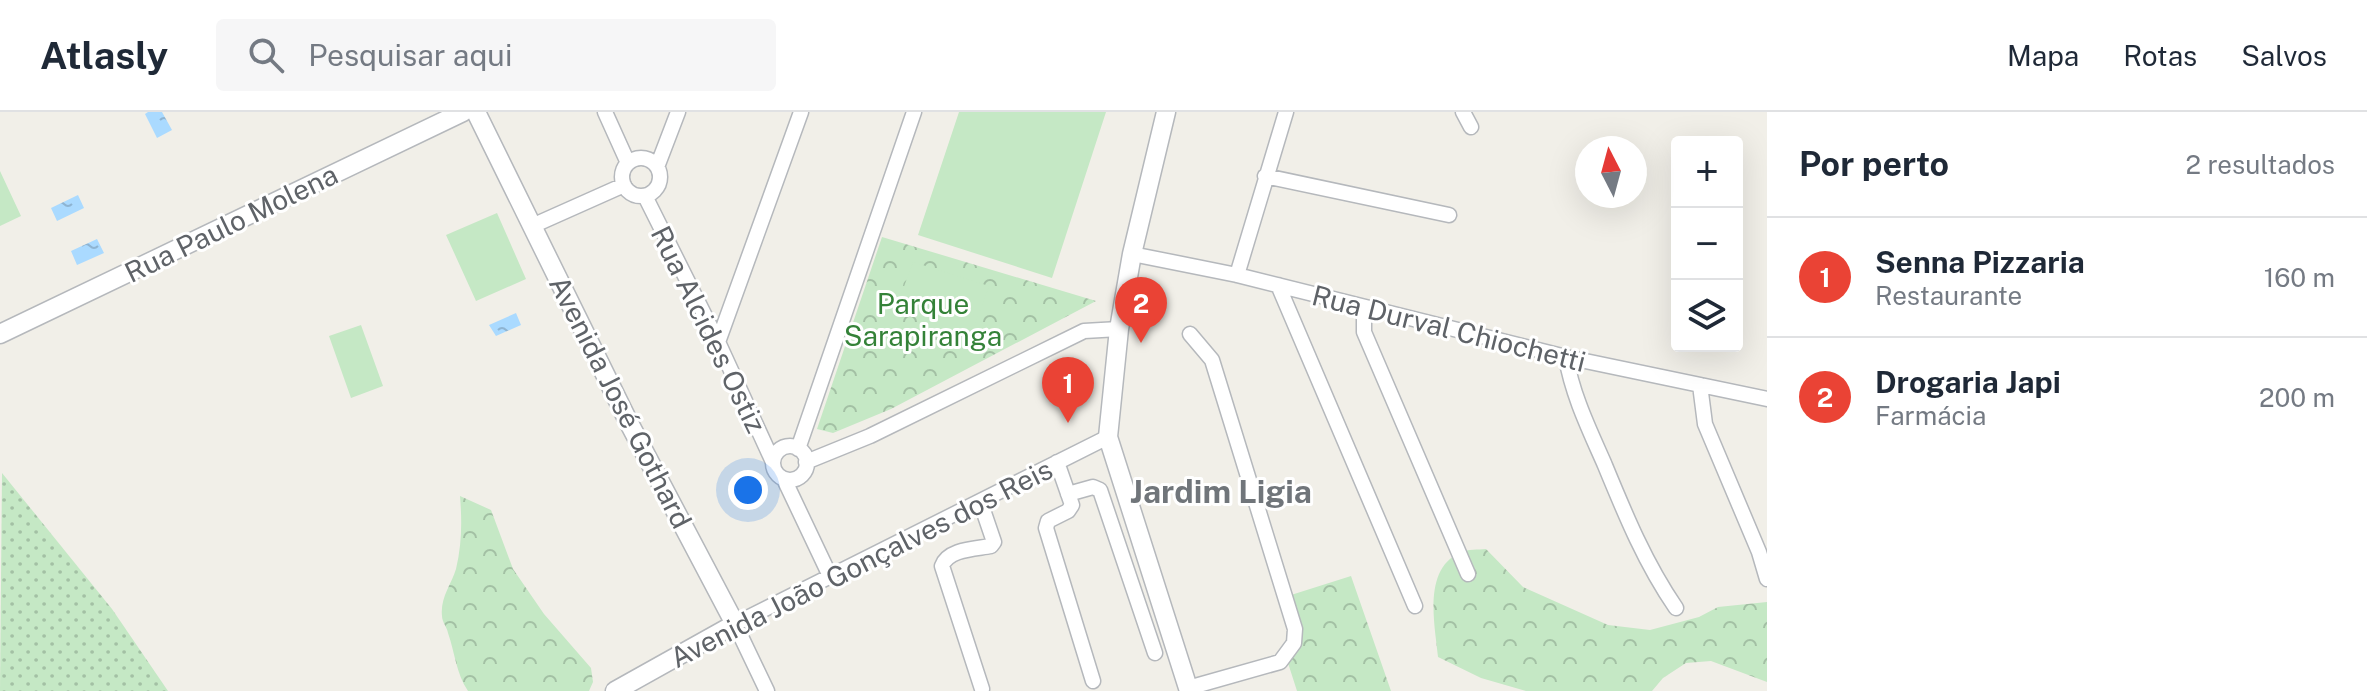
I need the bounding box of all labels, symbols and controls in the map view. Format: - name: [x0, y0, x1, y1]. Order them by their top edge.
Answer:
- search box: [216, 19, 776, 91]
- text: Atlasly: [40, 33, 168, 78]
- icon: search: [244, 33, 288, 77]
- text: Pesquisar aqui: [308, 37, 512, 73]
- text: Mapa: [2007, 39, 2079, 72]
- text: Rotas: [2123, 39, 2197, 72]
- text: Salvos: [2241, 39, 2327, 72]
- north arrow: [1575, 136, 1647, 208]
- map controls: [1671, 136, 1743, 352]
- button: +: [1671, 136, 1743, 208]
- text: Por perto: [1799, 144, 1949, 184]
- text: 2 resultados: [2186, 149, 2335, 180]
- street label: Rua Paulo Molena: [119, 157, 343, 289]
- button: −: [1671, 208, 1743, 280]
- street label: Rua Alcides Ostiz: [645, 220, 773, 438]
- text: Senna Pizzaria: [1875, 244, 2085, 280]
- text: 1: [1819, 262, 1831, 293]
- text: 160 m: [2264, 262, 2335, 293]
- street label: Avenida José Gothard: [543, 270, 699, 534]
- pin: 2: [1115, 277, 1167, 343]
- street label: Rua Durval Chiochetti: [1309, 278, 1589, 378]
- button: layers: [1671, 280, 1743, 352]
- text: Restaurante: [1875, 280, 2022, 311]
- park label: Parque Sarapiranga: [844, 287, 1002, 352]
- pin: 1: [1042, 357, 1094, 423]
- text: Drogaria Japi: [1875, 364, 2061, 400]
- text: 2: [1817, 382, 1833, 413]
- text: 200 m: [2259, 382, 2335, 413]
- text: Farmácia: [1875, 400, 1986, 431]
- street label: Avenida João Gonçalves dos Reis: [664, 452, 1058, 674]
- your location: [728, 470, 768, 510]
- district label: Jardim Ligia: [1130, 473, 1312, 510]

